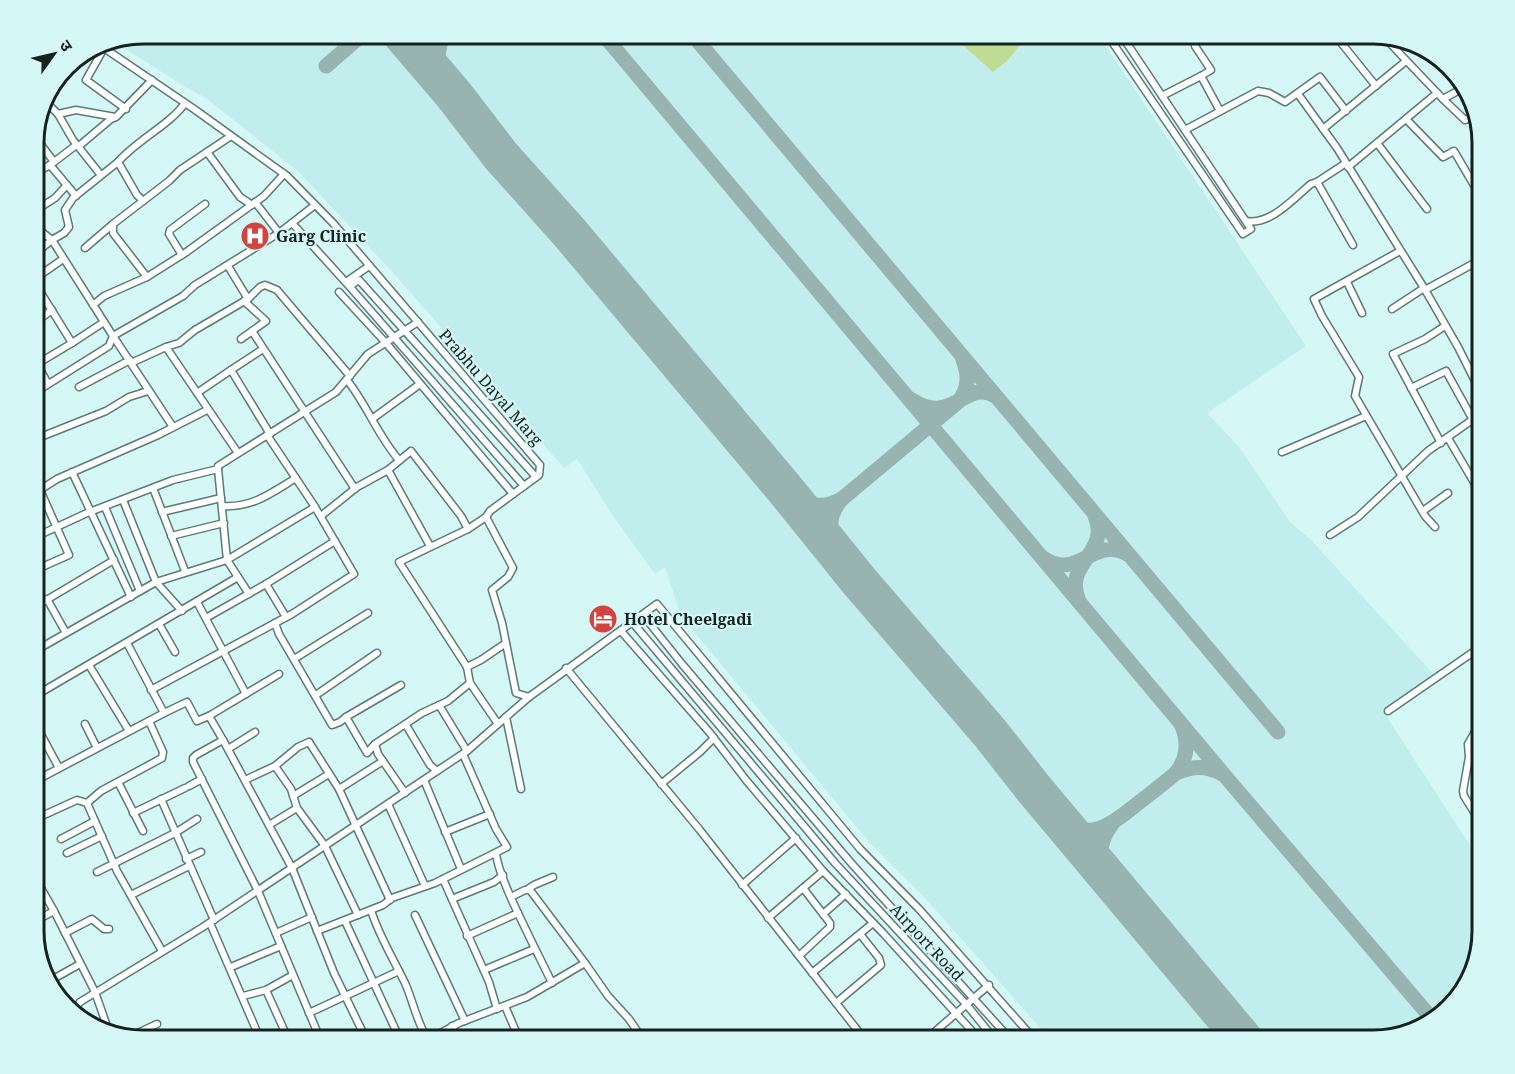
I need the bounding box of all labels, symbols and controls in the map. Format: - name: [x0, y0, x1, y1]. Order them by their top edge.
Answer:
- north arrow: [24, 24, 84, 84]
- text: उ: [55, 36, 79, 56]
- hospital icon: Garg Clinic: [239, 220, 271, 252]
- place label: Garg Clinic: [276, 225, 366, 247]
- street label: Prabhu Dayal Marg: [434, 324, 548, 450]
- hotel icon: Hotel Cheelgadi: [587, 603, 619, 635]
- place label: Hotel Cheelgadi: [624, 608, 753, 630]
- street label: Airport Road: [885, 898, 969, 986]

